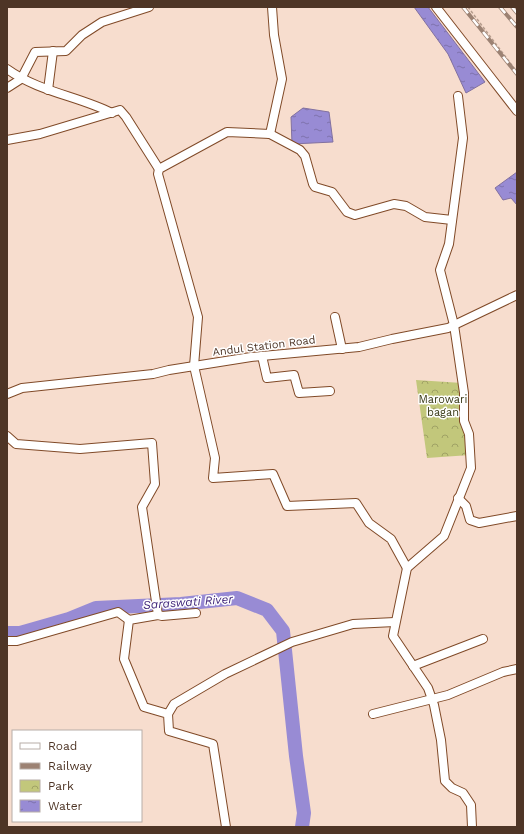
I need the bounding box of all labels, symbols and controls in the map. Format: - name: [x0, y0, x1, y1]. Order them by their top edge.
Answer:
- street label: Andul Station Road: [212, 333, 316, 359]
- park label: Marowari bagan: [418, 393, 468, 419]
- water label: Saraswati River: [143, 592, 235, 612]
- legend: [12, 730, 142, 822]
- text: Road: [48, 739, 77, 753]
- text: Railway: [48, 759, 93, 773]
- text: Park: [48, 779, 74, 793]
- text: Water: [48, 799, 83, 813]

